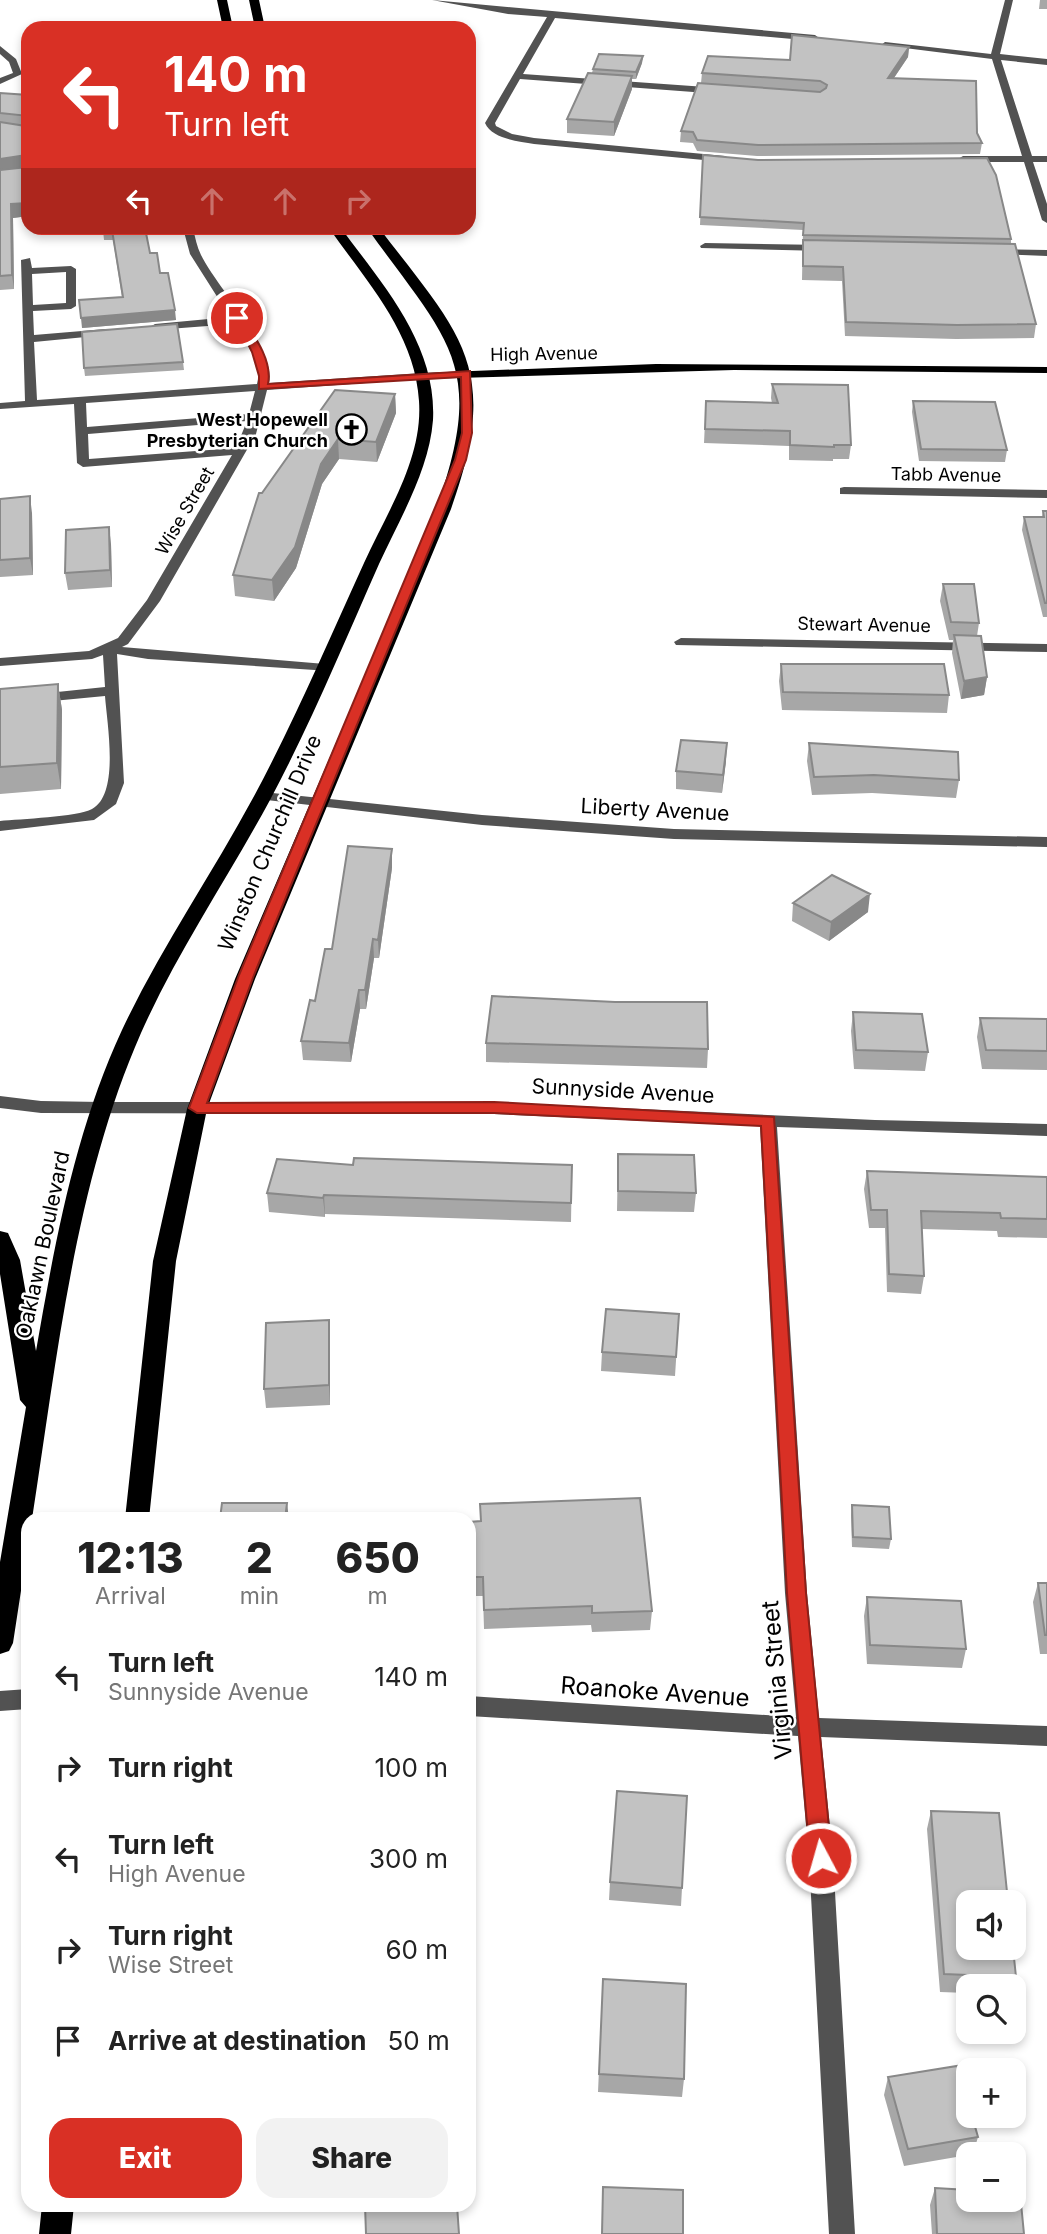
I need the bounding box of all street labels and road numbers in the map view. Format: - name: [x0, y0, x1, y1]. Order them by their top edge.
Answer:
- street label: High Avenue: [490, 342, 598, 365]
- street label: Wise Street: [151, 463, 218, 558]
- street label: Tabb Avenue: [890, 463, 1002, 486]
- street label: Stewart Avenue: [797, 613, 931, 636]
- street label: Winston Churchill Drive: [213, 731, 326, 955]
- street label: Liberty Avenue: [580, 793, 730, 826]
- street label: Sunnyside Avenue: [531, 1073, 715, 1108]
- street label: Oaklawn Boulevard: [10, 1149, 75, 1341]
- street label: Virginia Street: [755, 1599, 798, 1761]
- street label: Roanoke Avenue: [560, 1670, 751, 1713]

